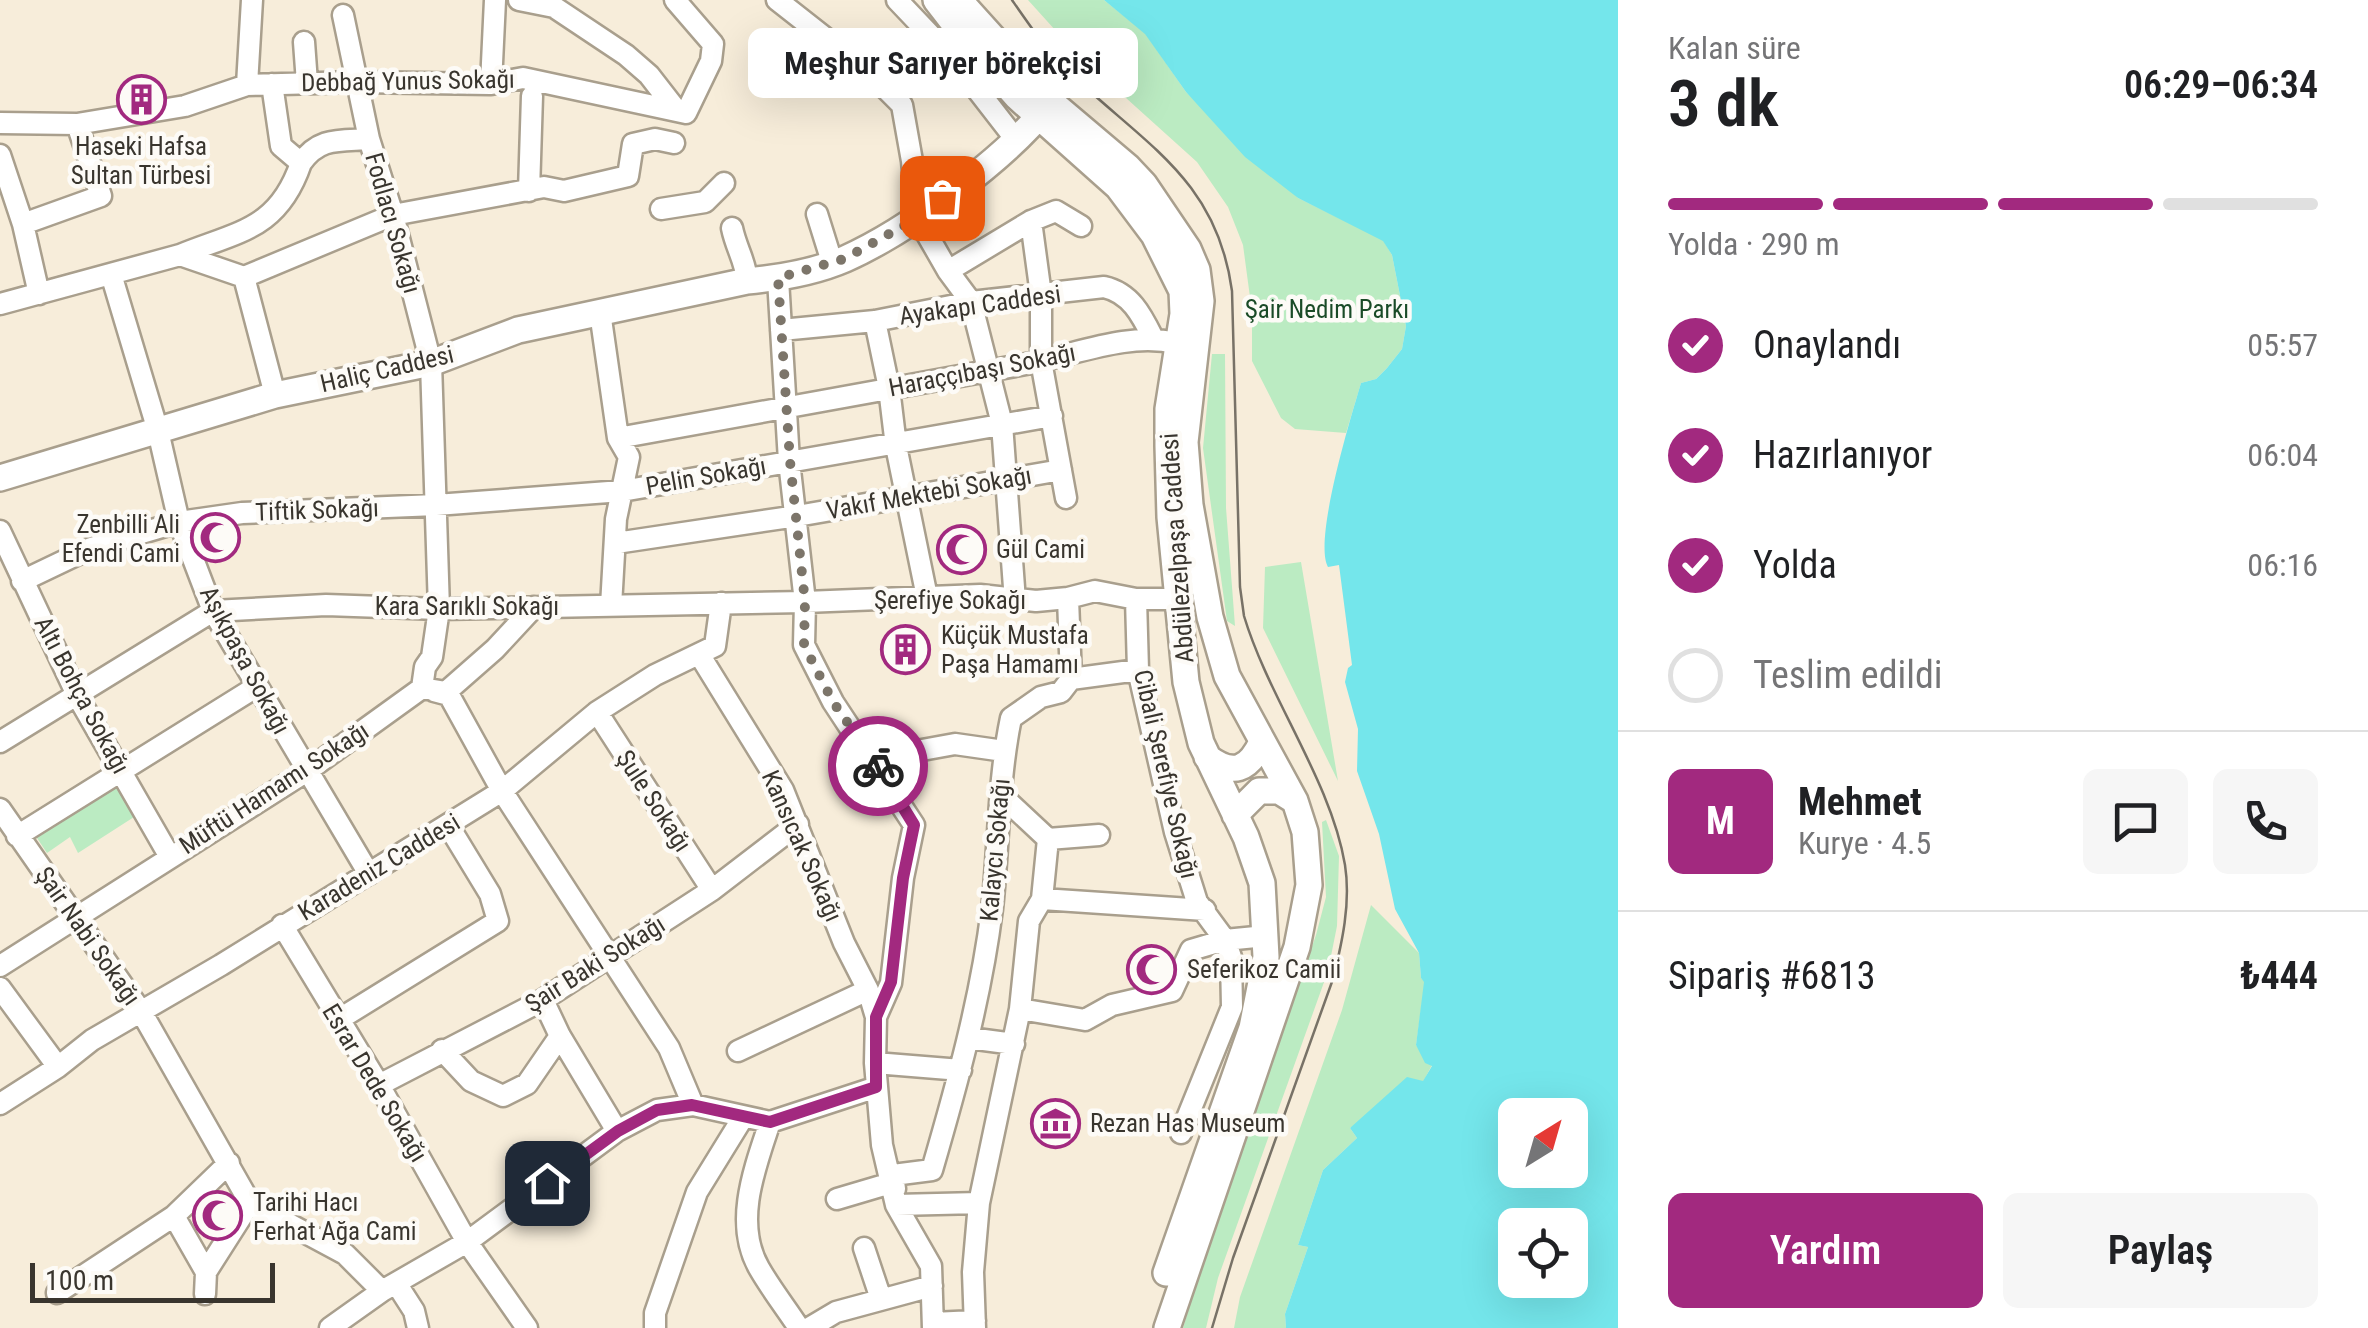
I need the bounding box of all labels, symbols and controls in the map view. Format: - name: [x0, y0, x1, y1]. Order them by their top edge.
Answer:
- callout: Meşhur Sarıyer börekçisi: [747, 28, 1137, 98]
- text: Kalan süre: [1668, 29, 1801, 67]
- text: Meşhur Sarıyer börekçisi: [784, 44, 1102, 82]
- text: 06:29–06:34: [2124, 63, 2318, 107]
- street label: Debbağ Yunus Sokağı: [301, 65, 515, 97]
- text: 3 dk: [1668, 66, 1779, 142]
- building icon: Haseki Hafsa Sultan Türbesi: [115, 74, 167, 126]
- place label: Haseki Hafsa Sultan Türbesi: [71, 132, 211, 190]
- street label: Fodlacı Sokağı: [359, 150, 427, 296]
- pin: [900, 156, 985, 241]
- icon: bag: [915, 171, 970, 226]
- text: Yolda · 290 m: [1668, 225, 1840, 263]
- street label: Ayakapı Caddesi: [897, 279, 1063, 331]
- park label: Şair Nedim Parkı: [1245, 295, 1409, 324]
- icon: check: [1668, 318, 1723, 373]
- text: Onaylandı: [1753, 323, 1901, 367]
- text: 05:57: [2247, 326, 2318, 364]
- street label: Haraççıbaşı Sokağı: [886, 338, 1078, 402]
- street label: Haliç Caddesi: [317, 340, 457, 398]
- icon: check: [1668, 428, 1723, 483]
- street label: Abdülezelpaşa Caddesi: [1155, 432, 1199, 664]
- text: Hazırlanıyor: [1753, 433, 1932, 477]
- text: 06:04: [2247, 436, 2318, 474]
- street label: Pelin Sokağı: [644, 451, 768, 501]
- street label: Vakıf Mektebi Sokağı: [824, 461, 1034, 525]
- street label: Tiftik Sokağı: [255, 493, 379, 527]
- place label: Zenbilli Ali Efendi Cami: [62, 510, 180, 568]
- mosque icon: Zenbilli Ali Efendi Cami: [189, 512, 241, 564]
- mosque icon: Gül Cami: [935, 523, 987, 575]
- place label: Gül Cami: [996, 535, 1085, 564]
- icon: check: [1668, 538, 1723, 593]
- text: Yolda: [1753, 543, 1837, 587]
- text: 06:16: [2247, 546, 2318, 584]
- street label: Aşıkpaşa Sokağı: [194, 581, 296, 739]
- street label: Şerefiye Sokağı: [874, 586, 1026, 615]
- street label: Kara Sarıklı Sokağı: [375, 592, 559, 621]
- street label: Altı Bohça Sokağı: [28, 612, 136, 778]
- place label: Küçük Mustafa Paşa Hamamı: [941, 621, 1089, 679]
- building icon: Küçük Mustafa Paşa Hamamı: [880, 623, 932, 675]
- text: Teslim edildi: [1753, 653, 1943, 697]
- street label: Cibali Şerefiye Sokağı: [1128, 667, 1204, 881]
- street label: Müftü Hamamı Sokağı: [174, 716, 374, 860]
- courier: [828, 716, 928, 816]
- icon: bike: [851, 739, 906, 794]
- street label: Şule Sokağı: [610, 745, 698, 857]
- street label: Kansıcak Sokağı: [756, 766, 848, 926]
- button: chat: [2083, 769, 2188, 874]
- button: phone: [2213, 769, 2318, 874]
- street label: Kalaycı Sokağı: [974, 777, 1016, 923]
- text: Mehmet: [1798, 780, 1922, 824]
- text: M: [1706, 799, 1735, 843]
- street label: Karadeniz Caddesi: [293, 807, 465, 927]
- text: Kurye · 4.5: [1798, 824, 1931, 862]
- street label: Şair Nabi Sokağı: [30, 861, 146, 1011]
- street label: Şair Baki Sokağı: [520, 909, 670, 1019]
- mosque icon: Seferikoz Camii: [1126, 943, 1178, 995]
- text: Sipariş #6813: [1668, 954, 1876, 998]
- text: ₺444: [2240, 954, 2318, 998]
- place label: Seferikoz Camii: [1187, 955, 1341, 984]
- street label: Esrar Dede Sokağı: [316, 999, 434, 1167]
- museum icon: Rezan Has Museum: [1029, 1097, 1081, 1149]
- north arrow: [1498, 1098, 1588, 1188]
- map controls: [1498, 1098, 1588, 1298]
- place label: Rezan Has Museum: [1090, 1109, 1285, 1138]
- pin: [505, 1141, 590, 1226]
- icon: home: [520, 1156, 575, 1211]
- place label: Tarihi Hacı Ferhat Ağa Cami: [253, 1188, 416, 1246]
- mosque icon: Tarihi Hacı Ferhat Ağa Cami: [192, 1190, 244, 1242]
- button: Yardım: [1668, 1193, 1983, 1308]
- button: Paylaş: [2003, 1193, 2318, 1308]
- button: locate: [1498, 1208, 1588, 1298]
- scale bar: [30, 1258, 275, 1302]
- text: 100 m: [45, 1264, 114, 1297]

